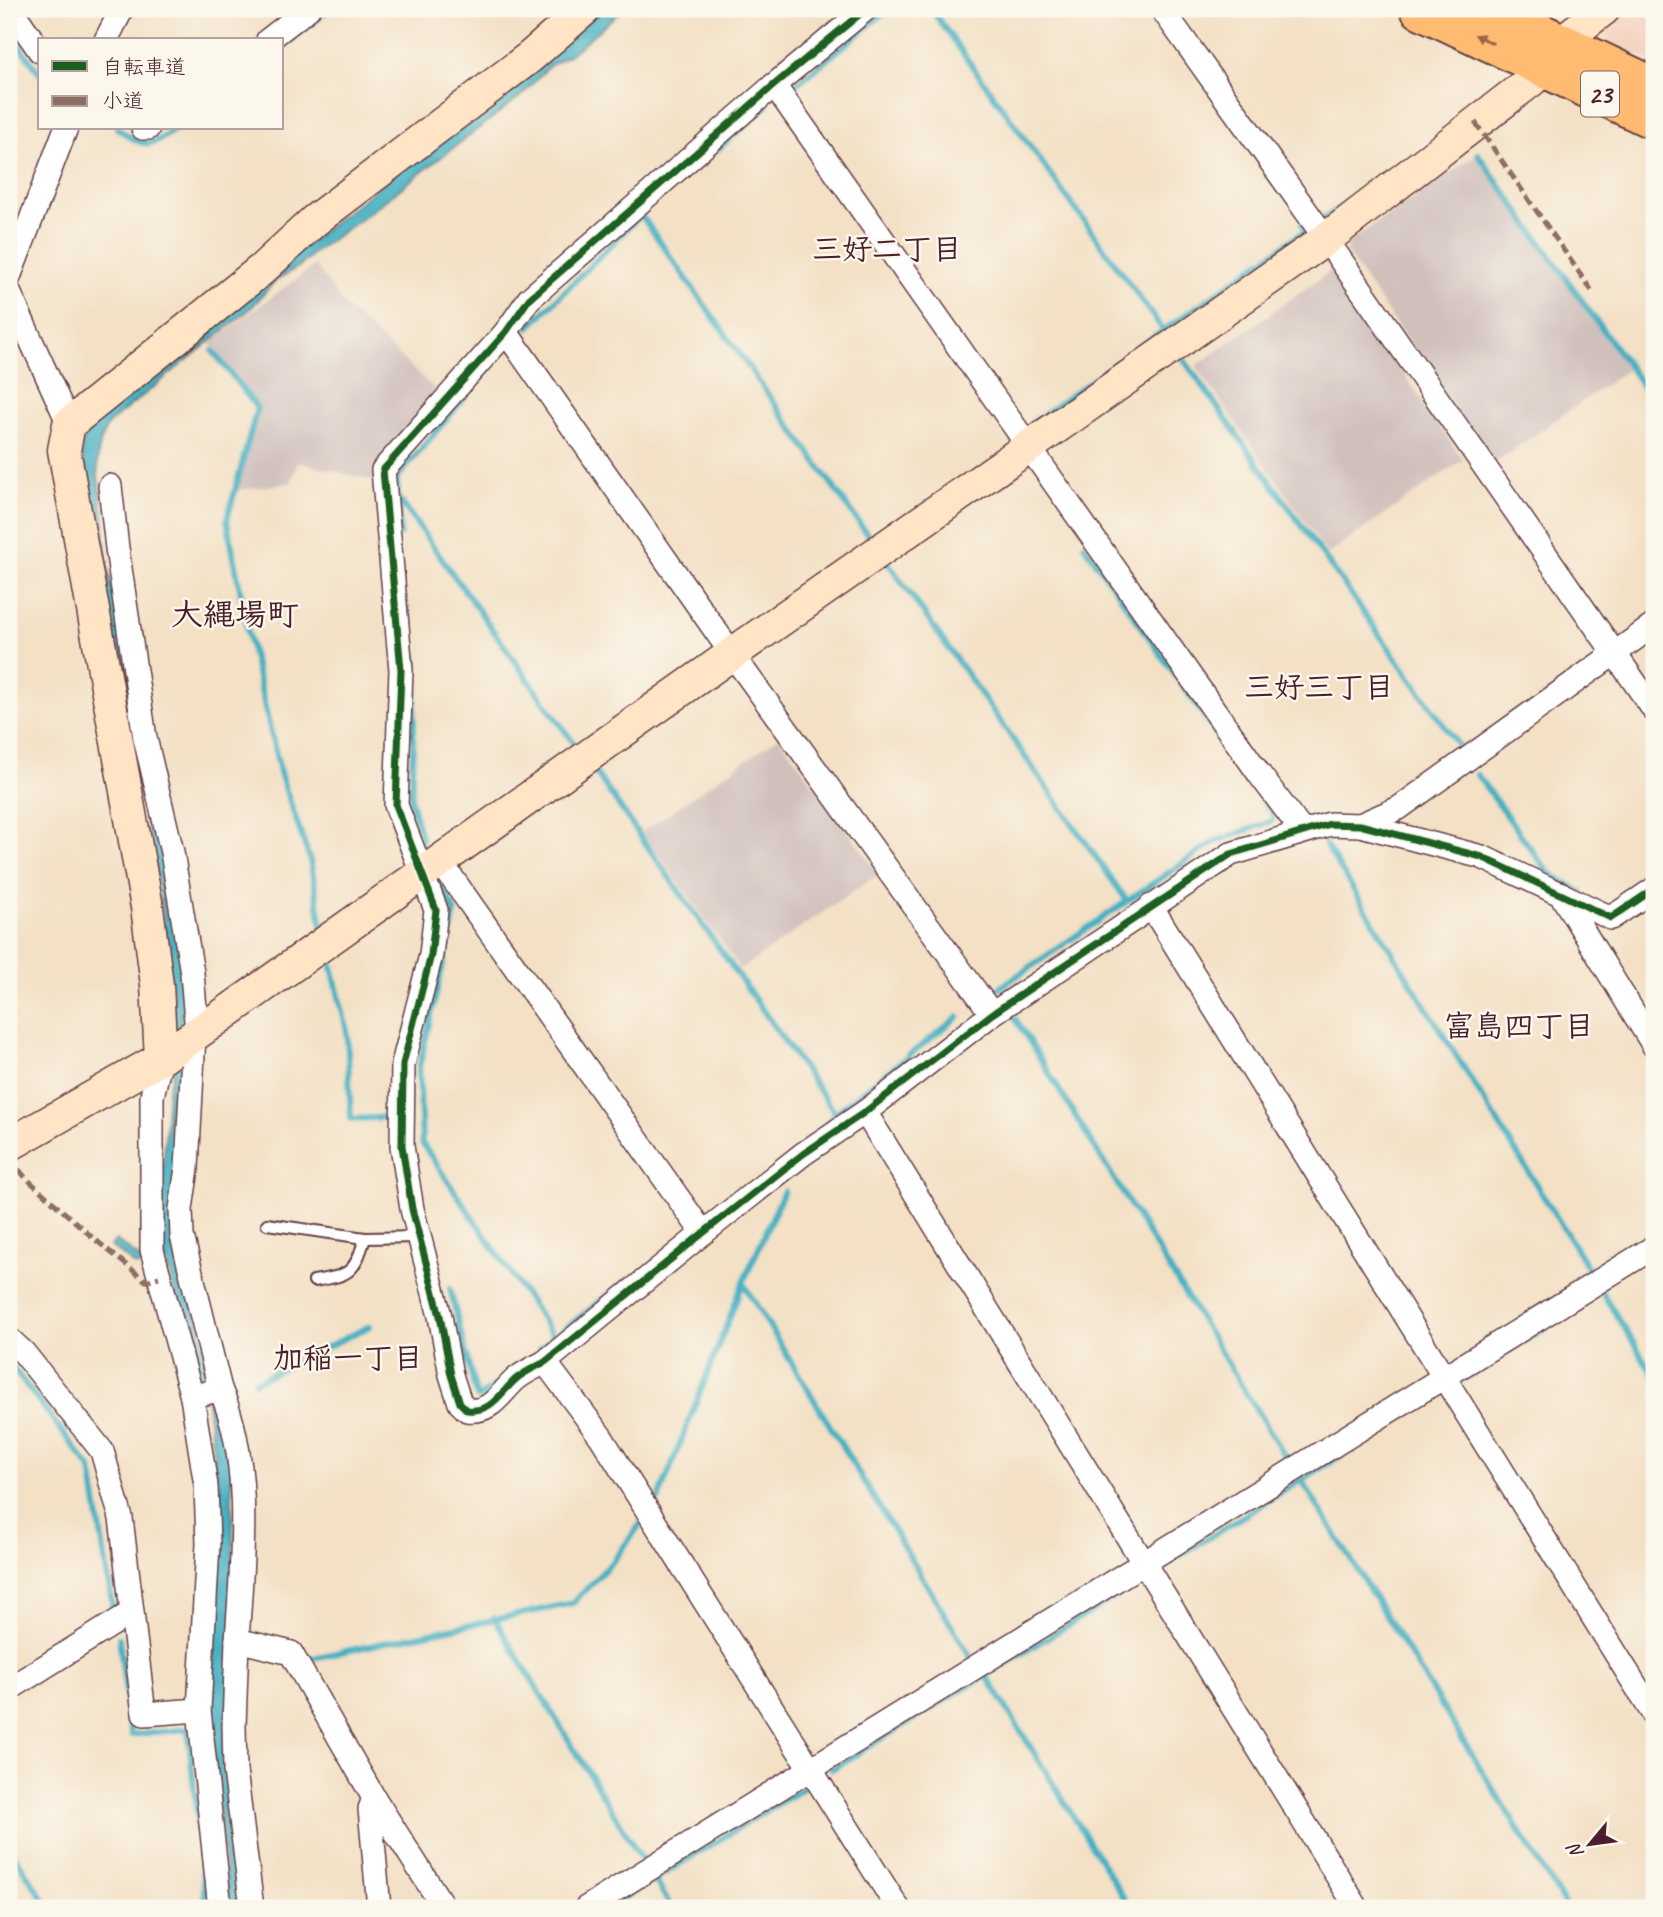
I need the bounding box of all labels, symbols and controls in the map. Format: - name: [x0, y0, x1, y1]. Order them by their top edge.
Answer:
- one-way arrow: [1474, 34, 1494, 45]
- legend: [38, 38, 284, 130]
- text: 自転車道: [102, 54, 186, 80]
- road number: 23: [1581, 72, 1619, 116]
- text: 小道: [102, 88, 144, 114]
- district label: 三好二丁目: [812, 230, 962, 268]
- district label: 大縄場町: [171, 594, 299, 635]
- district label: 三好三丁目: [1244, 668, 1394, 706]
- district label: 富島四丁目: [1444, 1007, 1594, 1045]
- district label: 加稲一丁目: [273, 1339, 423, 1377]
- north arrow: [1554, 1808, 1624, 1878]
- text: N: [1561, 1838, 1589, 1863]

